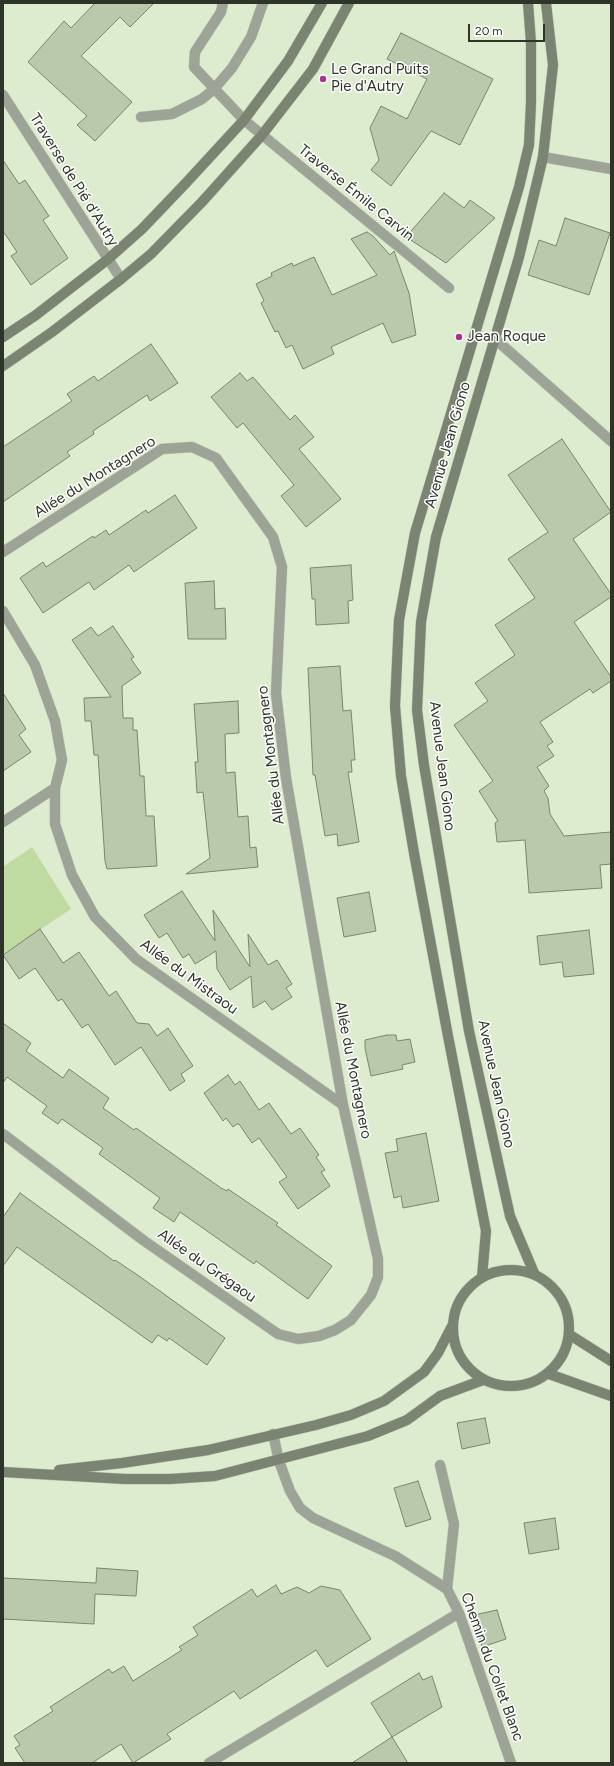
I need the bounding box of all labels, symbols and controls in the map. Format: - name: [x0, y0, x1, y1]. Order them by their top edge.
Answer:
- scale bar: [470, 16, 547, 42]
- text: 20 m: [475, 24, 503, 38]
- place label: Le Grand Puits Pie d'Autry: [331, 61, 429, 96]
- marker: Le Grand Puits Pie d'Autry: [318, 74, 328, 84]
- street label: Traverse de Pié d'Autry: [26, 110, 122, 250]
- street label: Traverse Émile Carvin: [295, 141, 417, 245]
- place label: Jean Roque: [467, 328, 546, 346]
- marker: Jean Roque: [454, 332, 464, 342]
- street label: Avenue Jean Giono: [421, 380, 475, 510]
- street label: Allée du Montagnero: [31, 432, 159, 522]
- street label: Allée du Montagnero: [254, 684, 288, 826]
- street label: Avenue Jean Giono: [425, 700, 459, 832]
- street label: Allée du Mistraou: [137, 936, 241, 1018]
- street label: Allée du Montagnero: [331, 1000, 375, 1140]
- street label: Avenue Jean Giono: [474, 1018, 518, 1150]
- street label: Allée du Grégaou: [154, 1225, 260, 1307]
- street label: Chemin du Collet Blanc: [457, 1590, 527, 1744]

